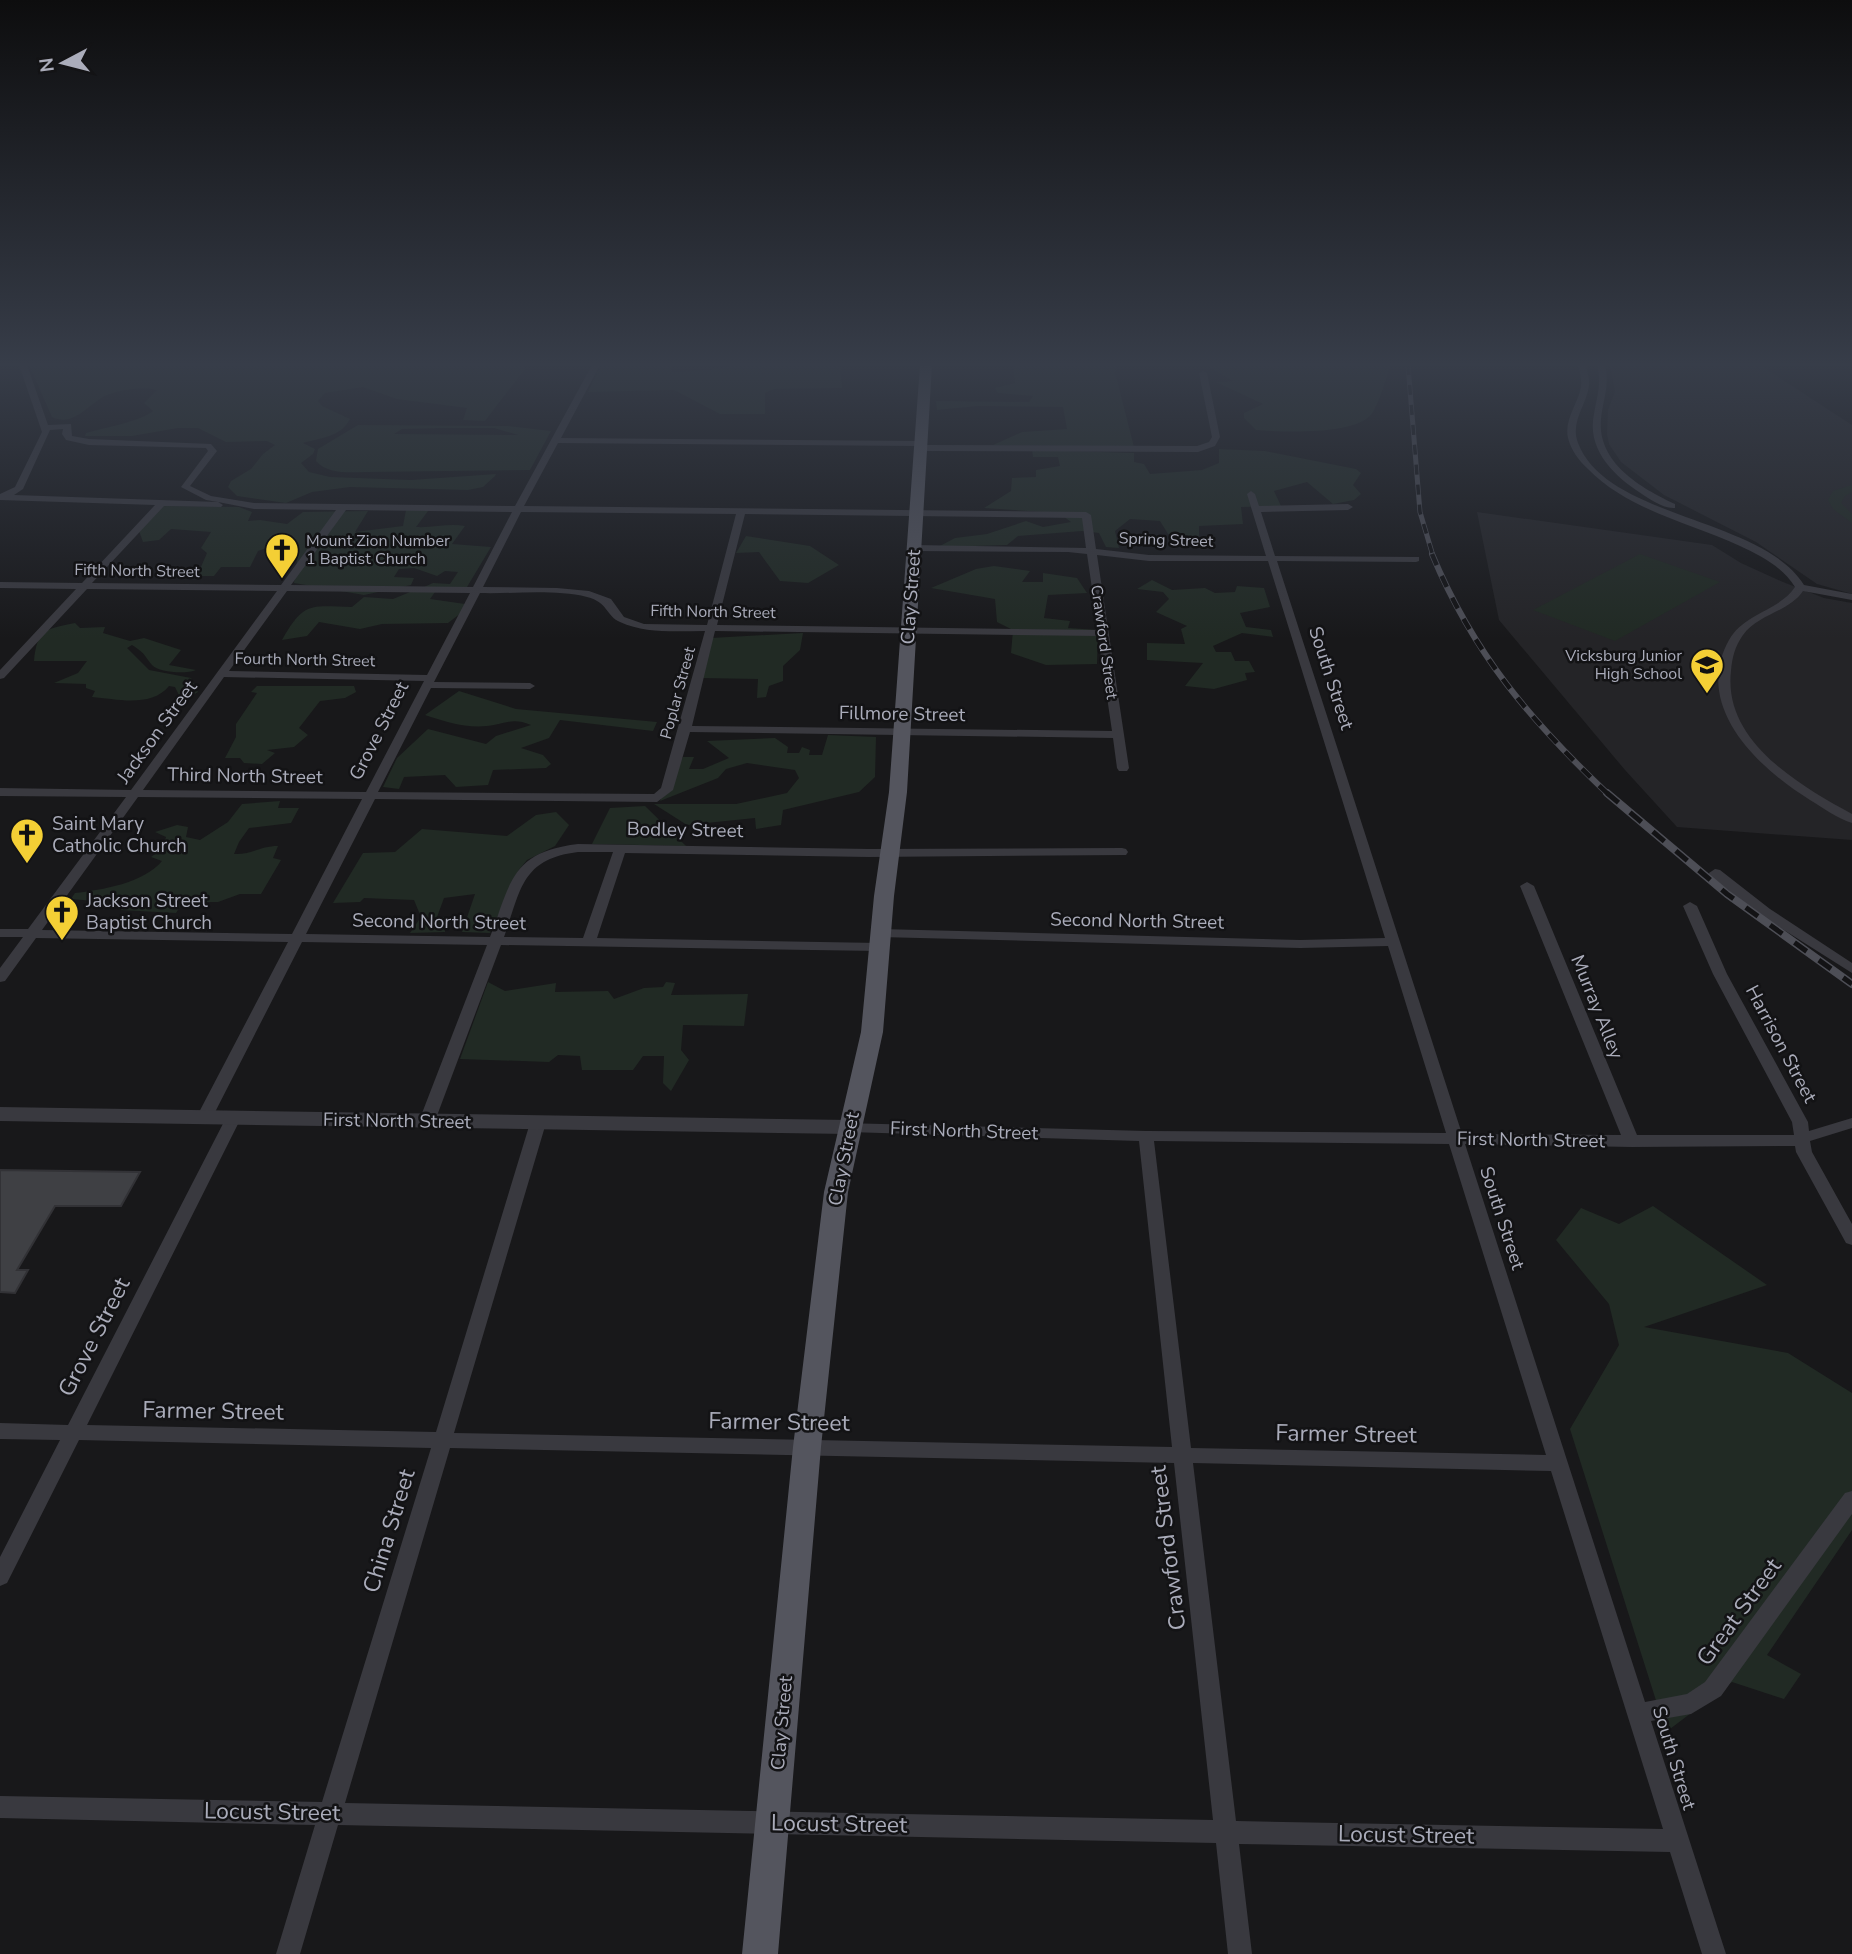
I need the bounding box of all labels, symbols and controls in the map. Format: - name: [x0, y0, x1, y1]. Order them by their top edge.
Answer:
- north arrow: [28, 28, 98, 98]
- text: N: [33, 56, 61, 74]
- street label: Spring Street: [1118, 527, 1214, 553]
- place label: Mount Zion Number 1 Baptist Church: [306, 530, 450, 570]
- church icon: Mount Zion Number 1 Baptist Church: [263, 531, 301, 580]
- street label: Clay Street: [895, 548, 927, 645]
- street label: Fifth North Street: [74, 559, 200, 583]
- street label: Crawford Street: [1085, 583, 1123, 701]
- street label: Fifth North Street: [650, 600, 776, 624]
- street label: South Street: [1302, 623, 1360, 733]
- street label: Poplar Street: [655, 644, 701, 742]
- place label: Vicksburg Junior High School: [1564, 645, 1682, 685]
- school or university icon: Vicksburg Junior High School: [1688, 646, 1726, 695]
- street label: Fourth North Street: [234, 648, 376, 672]
- street label: Jackson Street: [110, 675, 203, 790]
- street label: Grove Street: [343, 677, 415, 785]
- street label: Fillmore Street: [839, 700, 966, 728]
- street label: Third North Street: [167, 762, 323, 790]
- place label: Saint Mary Catholic Church: [52, 811, 187, 859]
- church icon: Saint Mary Catholic Church: [8, 816, 46, 865]
- street label: Bodley Street: [627, 816, 744, 844]
- place label: Jackson Street Baptist Church: [85, 888, 212, 936]
- church icon: Jackson Street Baptist Church: [43, 893, 81, 942]
- street label: Second North Street: [1050, 906, 1224, 936]
- street label: Second North Street: [352, 907, 526, 937]
- street label: Murray Alley: [1564, 951, 1630, 1063]
- street label: Harrison Street: [1739, 981, 1823, 1108]
- street label: First North Street: [323, 1107, 472, 1135]
- street label: Clay Street: [822, 1110, 866, 1208]
- street label: First North Street: [889, 1115, 1039, 1147]
- street label: First North Street: [1457, 1126, 1606, 1154]
- street label: South Street: [1473, 1163, 1531, 1273]
- street label: Grove Street: [51, 1271, 138, 1402]
- street label: Farmer Street: [142, 1394, 285, 1428]
- street label: Farmer Street: [708, 1405, 851, 1439]
- street label: Farmer Street: [1275, 1417, 1418, 1451]
- street label: Crawford Street: [1142, 1463, 1193, 1632]
- street label: China Street: [355, 1464, 423, 1597]
- street label: Great Street: [1689, 1551, 1789, 1672]
- street label: Clay Street: [765, 1674, 799, 1771]
- street label: South Street: [1646, 1703, 1702, 1813]
- street label: Locust Street: [204, 1795, 341, 1829]
- street label: Locust Street: [771, 1807, 908, 1841]
- street label: Locust Street: [1338, 1818, 1475, 1852]

